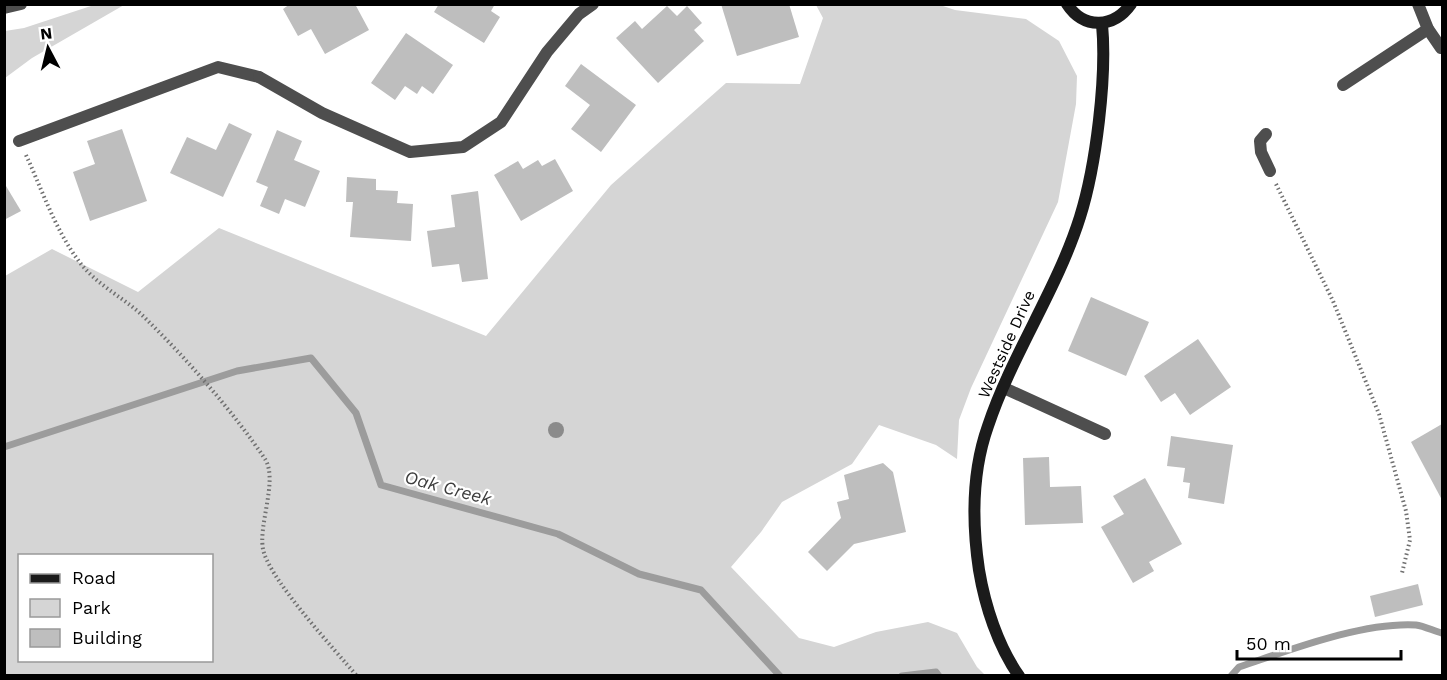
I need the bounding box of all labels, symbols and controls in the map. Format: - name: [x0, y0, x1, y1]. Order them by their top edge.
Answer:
- north arrow: [18, 18, 78, 78]
- text: N: [39, 23, 53, 44]
- street label: Westside Drive: [974, 287, 1039, 401]
- water label: Oak Creek: [402, 466, 495, 509]
- legend: [18, 554, 213, 662]
- text: Road: [72, 567, 116, 588]
- text: Park: [72, 597, 111, 618]
- scale bar: [1237, 623, 1400, 661]
- text: Building: [72, 627, 142, 648]
- text: 50 m: [1246, 633, 1291, 654]

